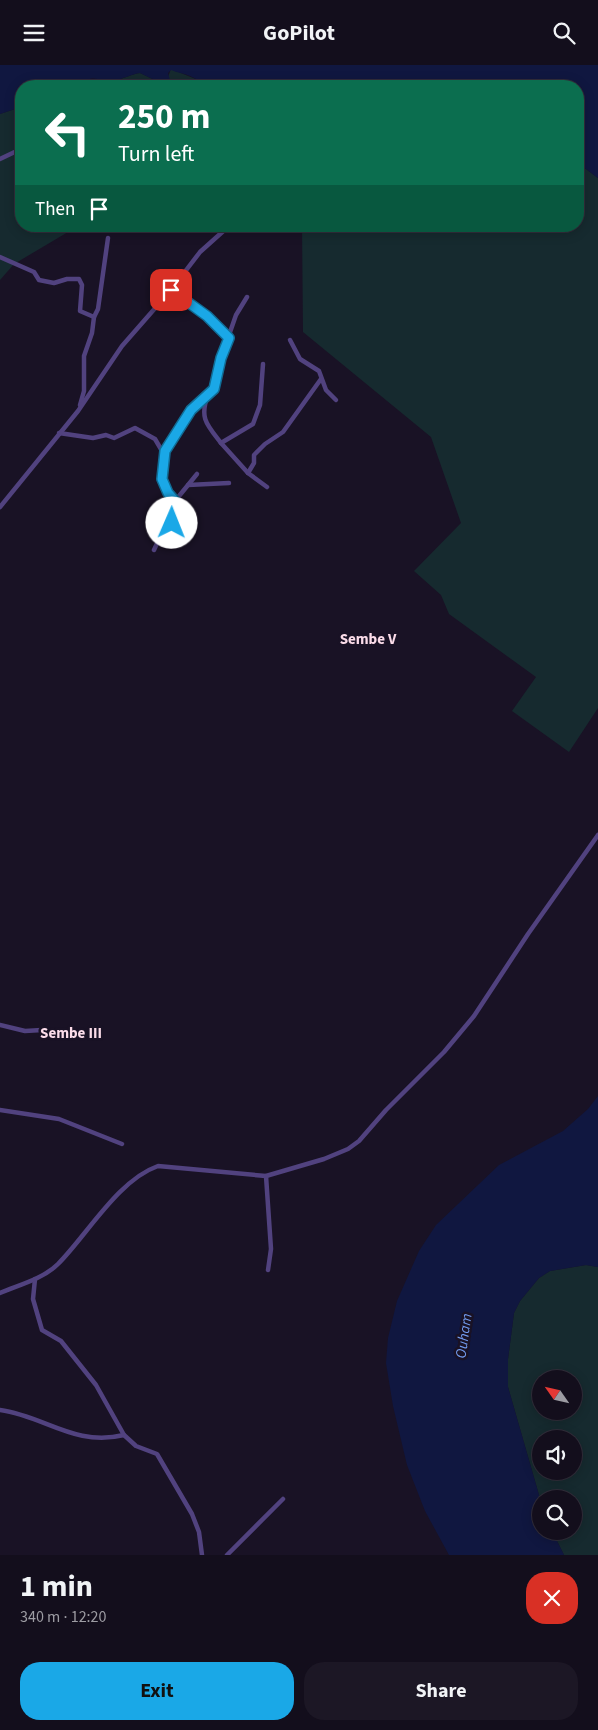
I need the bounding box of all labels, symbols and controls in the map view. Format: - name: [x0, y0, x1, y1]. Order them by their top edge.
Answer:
- text: GoPilot: [263, 17, 335, 49]
- icon: menu: [20, 19, 48, 47]
- icon: search: [550, 19, 578, 47]
- text: 250 m: [118, 92, 210, 142]
- icon: left: [35, 100, 100, 165]
- text: Turn left: [118, 138, 194, 170]
- icon: arrive: [85, 195, 113, 223]
- text: Then: [35, 196, 75, 223]
- pin: [150, 269, 192, 311]
- icon: arrive: [157, 276, 185, 304]
- position arrow: [145, 496, 197, 548]
- district label: Sembe V: [340, 629, 397, 650]
- district label: Sembe III: [40, 1023, 102, 1044]
- water label: Ouham: [450, 1312, 478, 1360]
- north arrow: [532, 1370, 582, 1420]
- map controls: [532, 1370, 582, 1540]
- button: sound: [532, 1430, 582, 1480]
- button: search: [532, 1490, 582, 1540]
- text: 1 min: [20, 1565, 93, 1608]
- button: close: [526, 1572, 578, 1624]
- text: 340 m · 12:20: [20, 1606, 107, 1628]
- button: Exit: [20, 1662, 294, 1720]
- button: Share: [304, 1662, 578, 1720]

